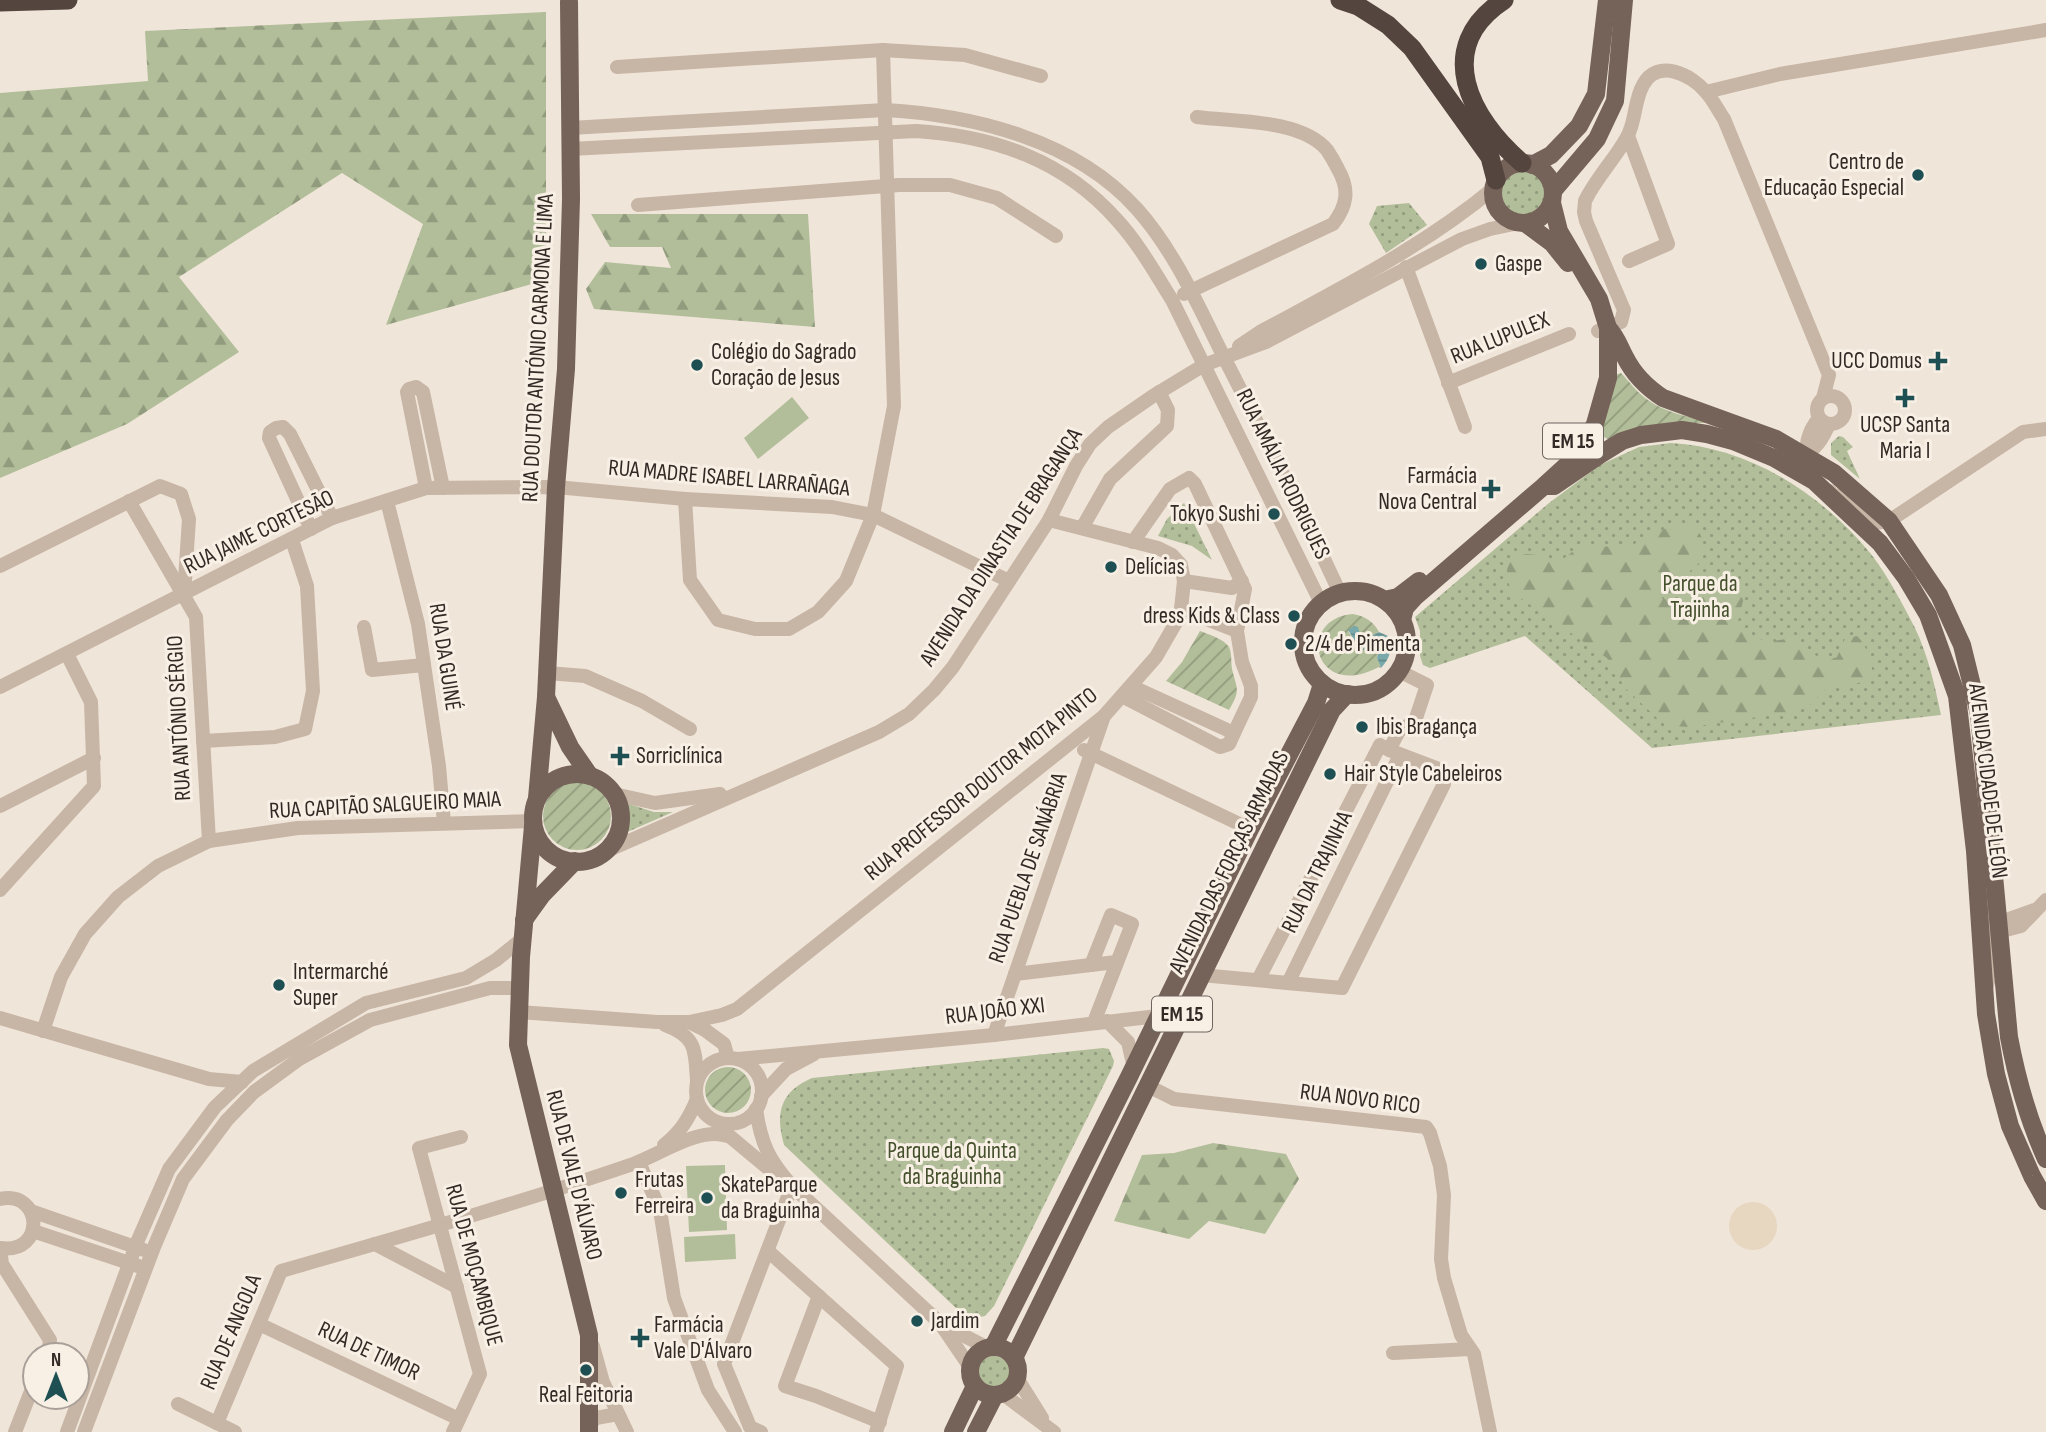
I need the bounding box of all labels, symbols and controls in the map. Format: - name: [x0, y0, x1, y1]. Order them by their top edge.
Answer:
- place label: Centro de Educação Especial: [1764, 148, 1904, 202]
- marker: Centro de Educação Especial: [1910, 167, 1926, 183]
- street label: RUA DOUTOR ANTÓNIO CARMONA E LIMA: [516, 193, 560, 503]
- place label: Gaspe: [1495, 250, 1542, 278]
- marker: Gaspe: [1473, 256, 1489, 272]
- street label: RUA LUPULEX: [1447, 306, 1554, 370]
- place label: Colégio do Sagrado Coração de Jesus: [711, 338, 857, 392]
- place label: UCC Domus: [1831, 347, 1922, 375]
- marker: UCC Domus: [1928, 351, 1948, 371]
- marker: Colégio do Sagrado Coração de Jesus: [689, 357, 705, 373]
- street label: RUA AMÁLIA RODRIGUES: [1230, 384, 1336, 564]
- marker: UCSP Santa Maria I: [1895, 388, 1915, 408]
- place label: UCSP Santa Maria I: [1860, 411, 1950, 465]
- street label: AVENIDA DA DINASTIA DE BRAGANÇA: [913, 423, 1089, 672]
- road number: EM 15: [1543, 424, 1603, 458]
- street label: RUA MADRE ISABEL LARRAÑAGA: [607, 453, 851, 503]
- place label: Farmácia Nova Central: [1378, 462, 1477, 516]
- marker: Farmácia Nova Central: [1483, 481, 1499, 497]
- street label: RUA JAIME CORTESÃO: [179, 484, 339, 580]
- place label: Tokyo Sushi: [1170, 500, 1260, 528]
- marker: Tokyo Sushi: [1266, 506, 1282, 522]
- place label: Delícias: [1125, 553, 1185, 581]
- marker: Delícias: [1103, 559, 1119, 575]
- park label: Parque da Trajinha: [1662, 570, 1738, 624]
- street label: RUA DA GUINÉ: [423, 601, 467, 713]
- place label: dress Kids & Class: [1143, 602, 1280, 630]
- marker: dress Kids & Class: [1286, 608, 1302, 624]
- place label: 2/4 de Pimenta: [1305, 630, 1420, 658]
- street label: RUA ANTÓNIO SÉRGIO: [161, 635, 197, 801]
- marker: 2/4 de Pimenta: [1283, 636, 1299, 652]
- street label: RUA PROFESSOR DOUTOR MOTA PINTO: [859, 681, 1103, 887]
- street label: AVENIDA CIDADE DE LEÓN: [1962, 681, 2014, 880]
- place label: Ibis Bragança: [1376, 713, 1477, 741]
- marker: Ibis Bragança: [1354, 719, 1370, 735]
- place label: Sorriclínica: [636, 742, 723, 770]
- marker: Sorriclínica: [610, 746, 630, 766]
- street label: AVENIDA DAS FORÇAS ARMADAS: [1162, 746, 1295, 979]
- place label: Hair Style Cabeleiros: [1344, 760, 1502, 788]
- marker: Hair Style Cabeleiros: [1322, 766, 1338, 782]
- street label: RUA PUEBLA DE SANÁBRIA: [982, 769, 1074, 967]
- street label: RUA CAPITÃO SALGUEIRO MAIA: [268, 785, 502, 825]
- street label: RUA DA TRAJINHA: [1275, 806, 1359, 938]
- place label: Intermarché Super: [293, 958, 388, 1012]
- marker: Intermarché Super: [271, 977, 287, 993]
- street label: RUA JOÃO XXI: [944, 991, 1046, 1031]
- road number: EM 15: [1152, 996, 1212, 1032]
- street label: RUA NOVO RICO: [1298, 1078, 1422, 1120]
- street label: RUA DE VALE D'ÁLVARO: [539, 1087, 609, 1263]
- park label: Parque da Quinta da Braguinha: [887, 1137, 1017, 1191]
- place label: Frutas Ferreira: [635, 1166, 694, 1220]
- place label: SkateParque da Braguinha: [721, 1171, 820, 1225]
- street label: RUA DE MOÇAMBIQUE: [439, 1181, 509, 1349]
- marker: Frutas Ferreira: [613, 1185, 629, 1201]
- marker: SkateParque da Braguinha: [699, 1190, 715, 1206]
- street label: RUA DE ANGOLA: [194, 1270, 268, 1394]
- place label: Jardim: [930, 1307, 979, 1335]
- place label: Farmácia Vale D'Álvaro: [654, 1311, 752, 1365]
- marker: Jardim: [909, 1313, 925, 1329]
- street label: RUA DE TIMOR: [314, 1315, 425, 1387]
- marker: Farmácia Vale D'Álvaro: [632, 1330, 648, 1346]
- north arrow: [21, 1341, 91, 1411]
- text: N: [51, 1349, 61, 1372]
- marker: Real Feitoria: [578, 1362, 594, 1378]
- place label: Real Feitoria: [539, 1381, 633, 1409]

